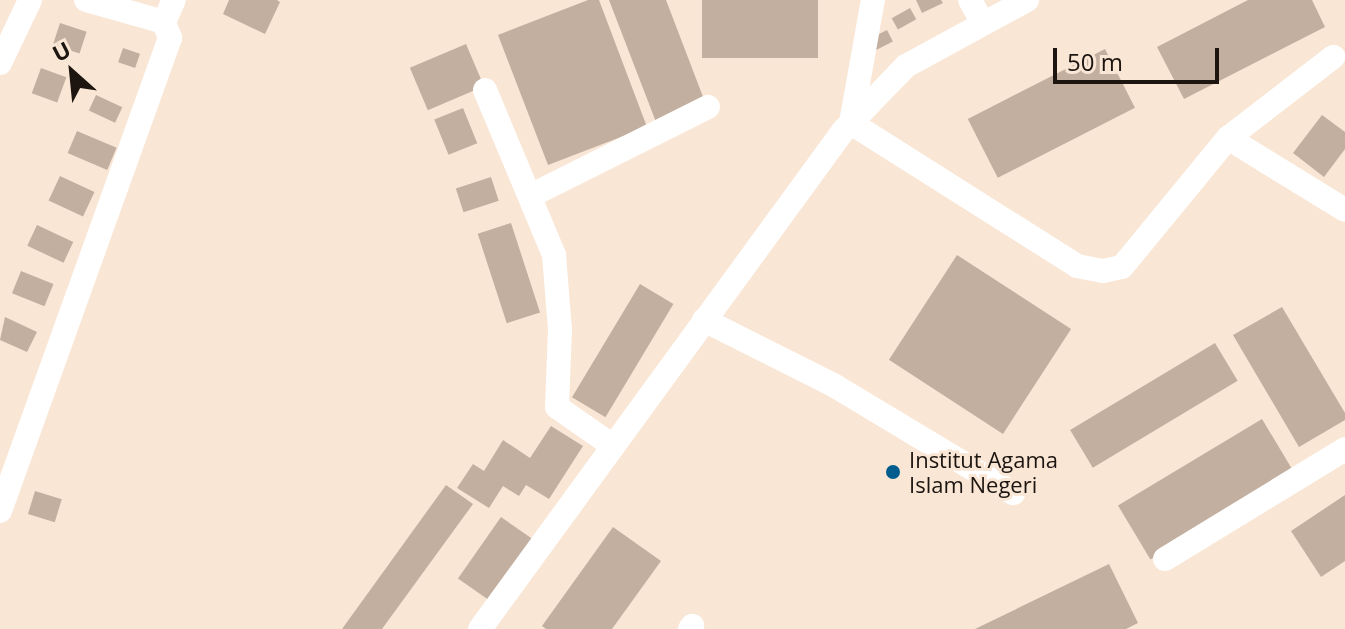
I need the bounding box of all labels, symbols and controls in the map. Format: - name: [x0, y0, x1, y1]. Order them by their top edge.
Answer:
- north arrow: [32, 32, 112, 112]
- scale bar: [1057, 32, 1223, 82]
- text: U: [47, 33, 75, 68]
- text: 50 m: [1067, 45, 1123, 78]
- place label: Institut Agama Islam Negeri: [909, 446, 1058, 498]
- marker: Institut Agama Islam Negeri: [884, 463, 902, 481]

